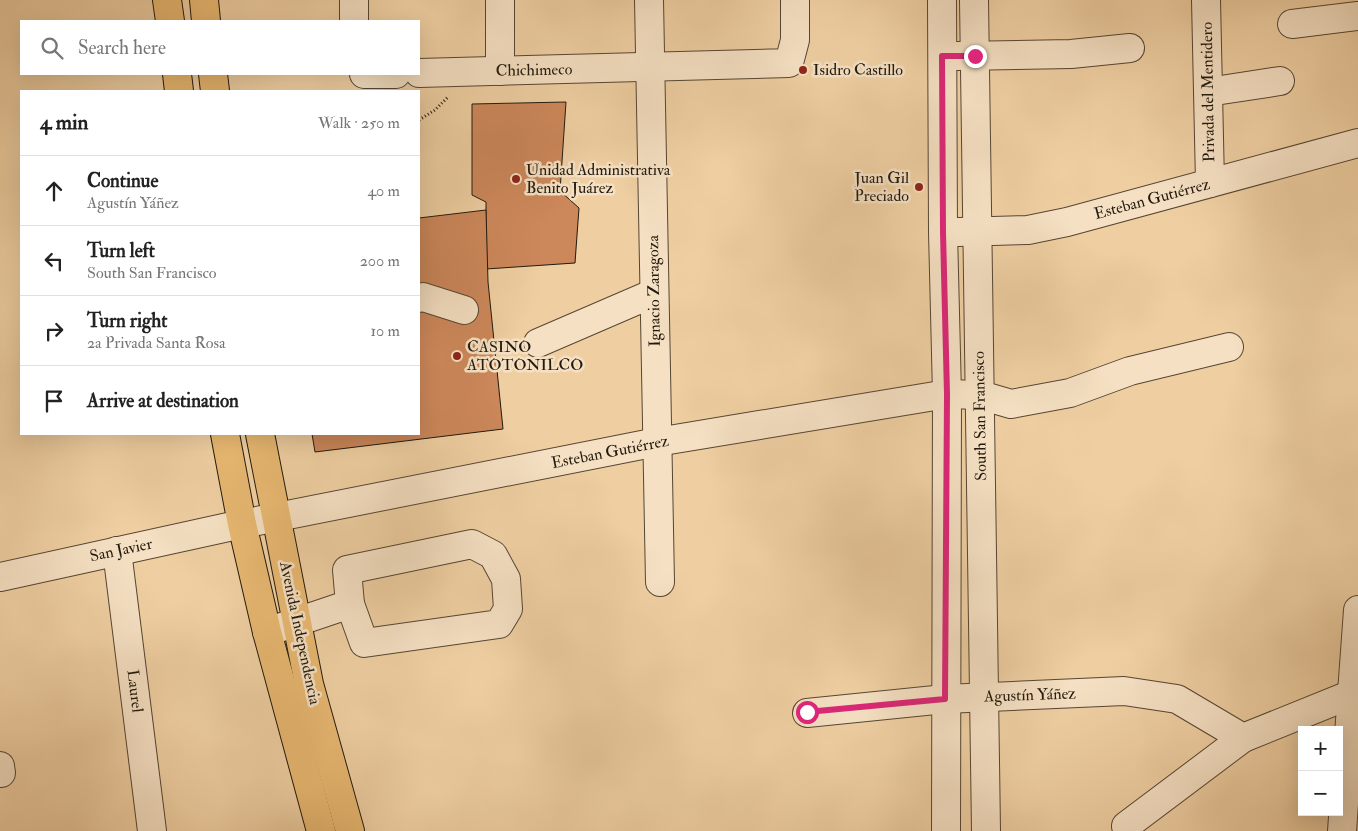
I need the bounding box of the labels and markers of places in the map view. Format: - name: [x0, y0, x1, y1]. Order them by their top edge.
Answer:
- place label: Isidro Castillo: [813, 60, 903, 80]
- marker: Isidro Castillo: [797, 64, 809, 76]
- place label: Unidad Administrativa Benito Juárez: [526, 160, 671, 199]
- place label: Juan Gil Preciado: [854, 168, 909, 206]
- marker: Unidad Administrativa Benito Juárez: [510, 173, 522, 185]
- marker: Juan Gil Preciado: [913, 181, 925, 193]
- place label: CASINO ATOTONILCO: [466, 337, 583, 375]
- marker: CASINO ATOTONILCO: [451, 350, 463, 362]

